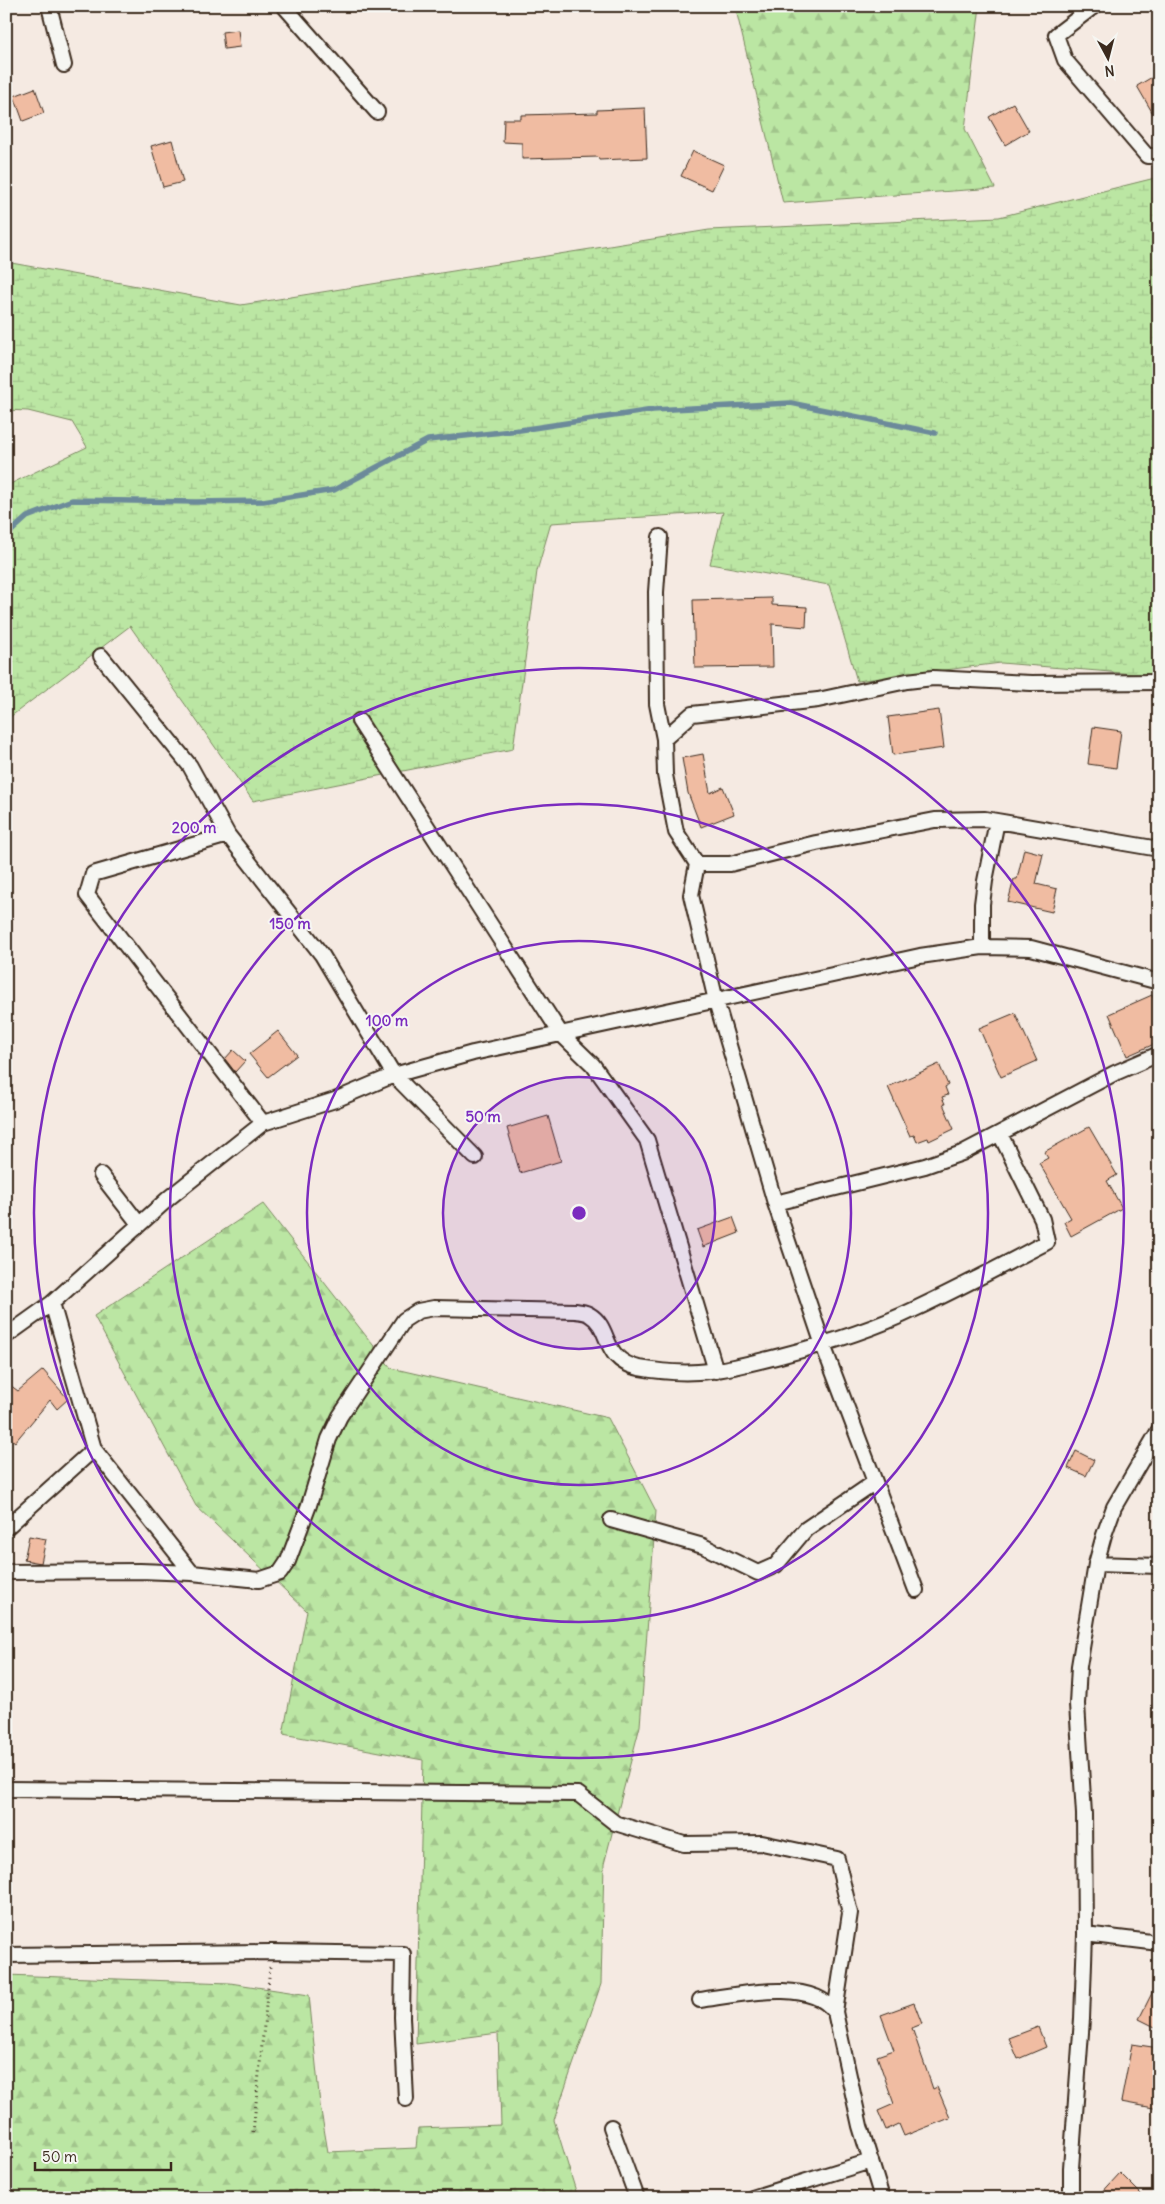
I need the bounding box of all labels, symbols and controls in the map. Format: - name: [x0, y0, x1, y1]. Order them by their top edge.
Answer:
- north arrow: [1082, 32, 1132, 82]
- text: N: [1104, 61, 1115, 80]
- text: 200 m: [172, 818, 216, 837]
- text: 150 m: [269, 914, 311, 933]
- text: 100 m: [366, 1011, 408, 1030]
- text: 50 m: [465, 1107, 501, 1126]
- centre of rings: [570, 1204, 588, 1222]
- scale bar: [35, 2139, 171, 2171]
- text: 50 m: [42, 2147, 77, 2166]

